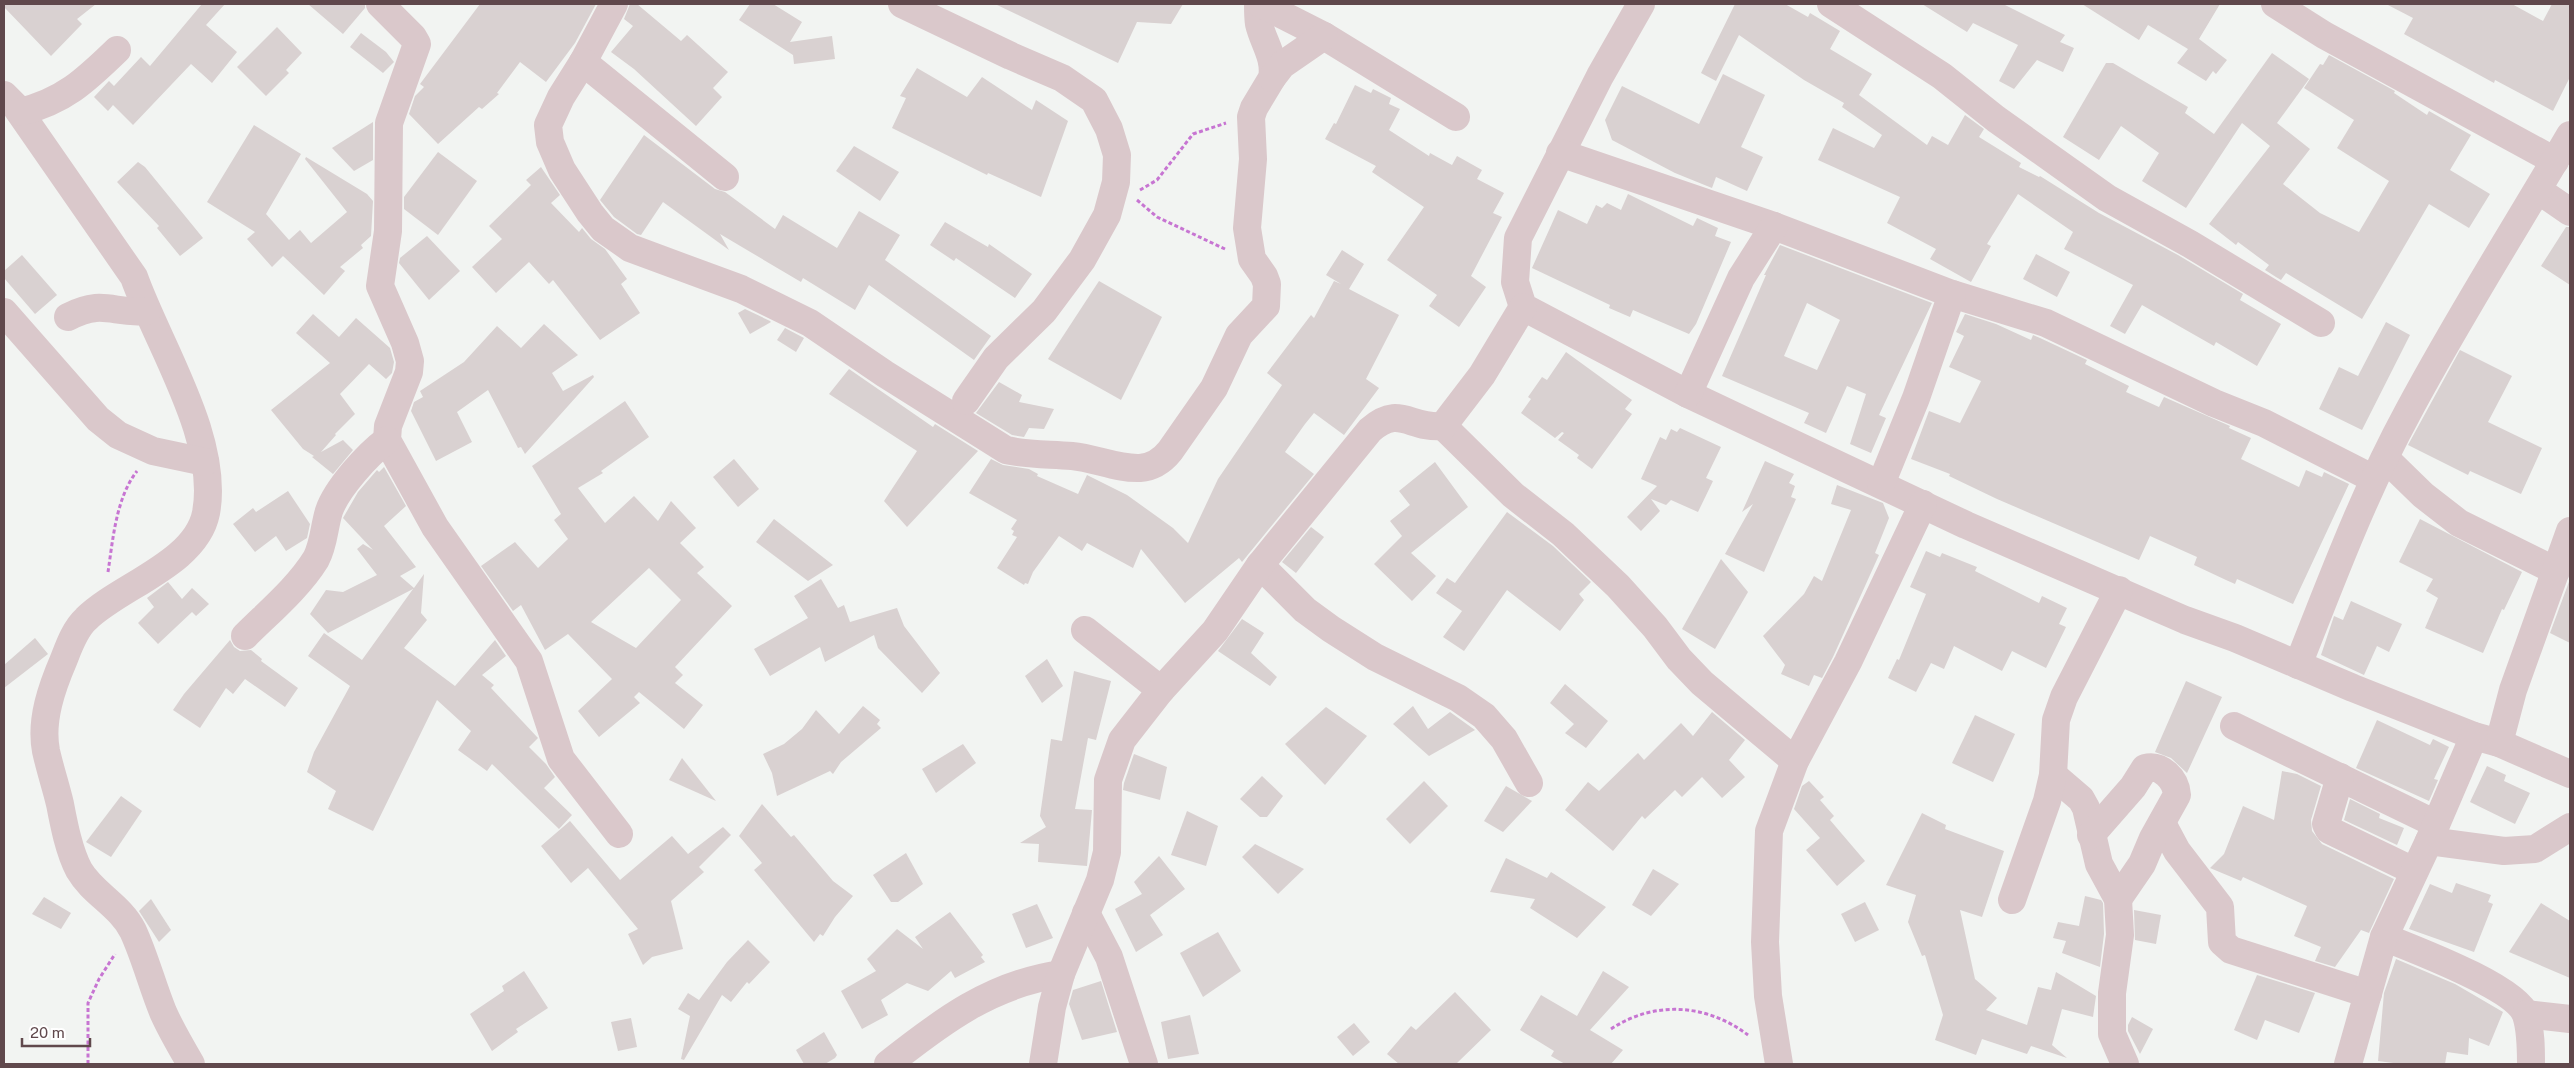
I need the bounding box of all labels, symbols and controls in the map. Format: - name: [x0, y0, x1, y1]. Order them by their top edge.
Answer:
- scale bar: [22, 1016, 90, 1048]
- text: 20 m: [30, 1024, 65, 1041]

